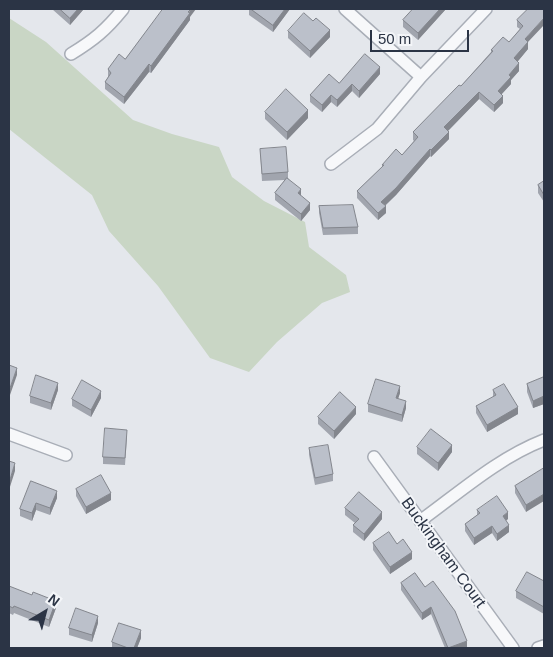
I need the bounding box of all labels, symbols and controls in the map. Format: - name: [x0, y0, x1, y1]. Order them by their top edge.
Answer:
- scale bar: [373, 20, 472, 52]
- text: 50 m: [378, 30, 411, 47]
- street label: Buckingham Court: [397, 494, 489, 612]
- north arrow: [20, 587, 70, 637]
- text: N: [45, 591, 63, 609]

